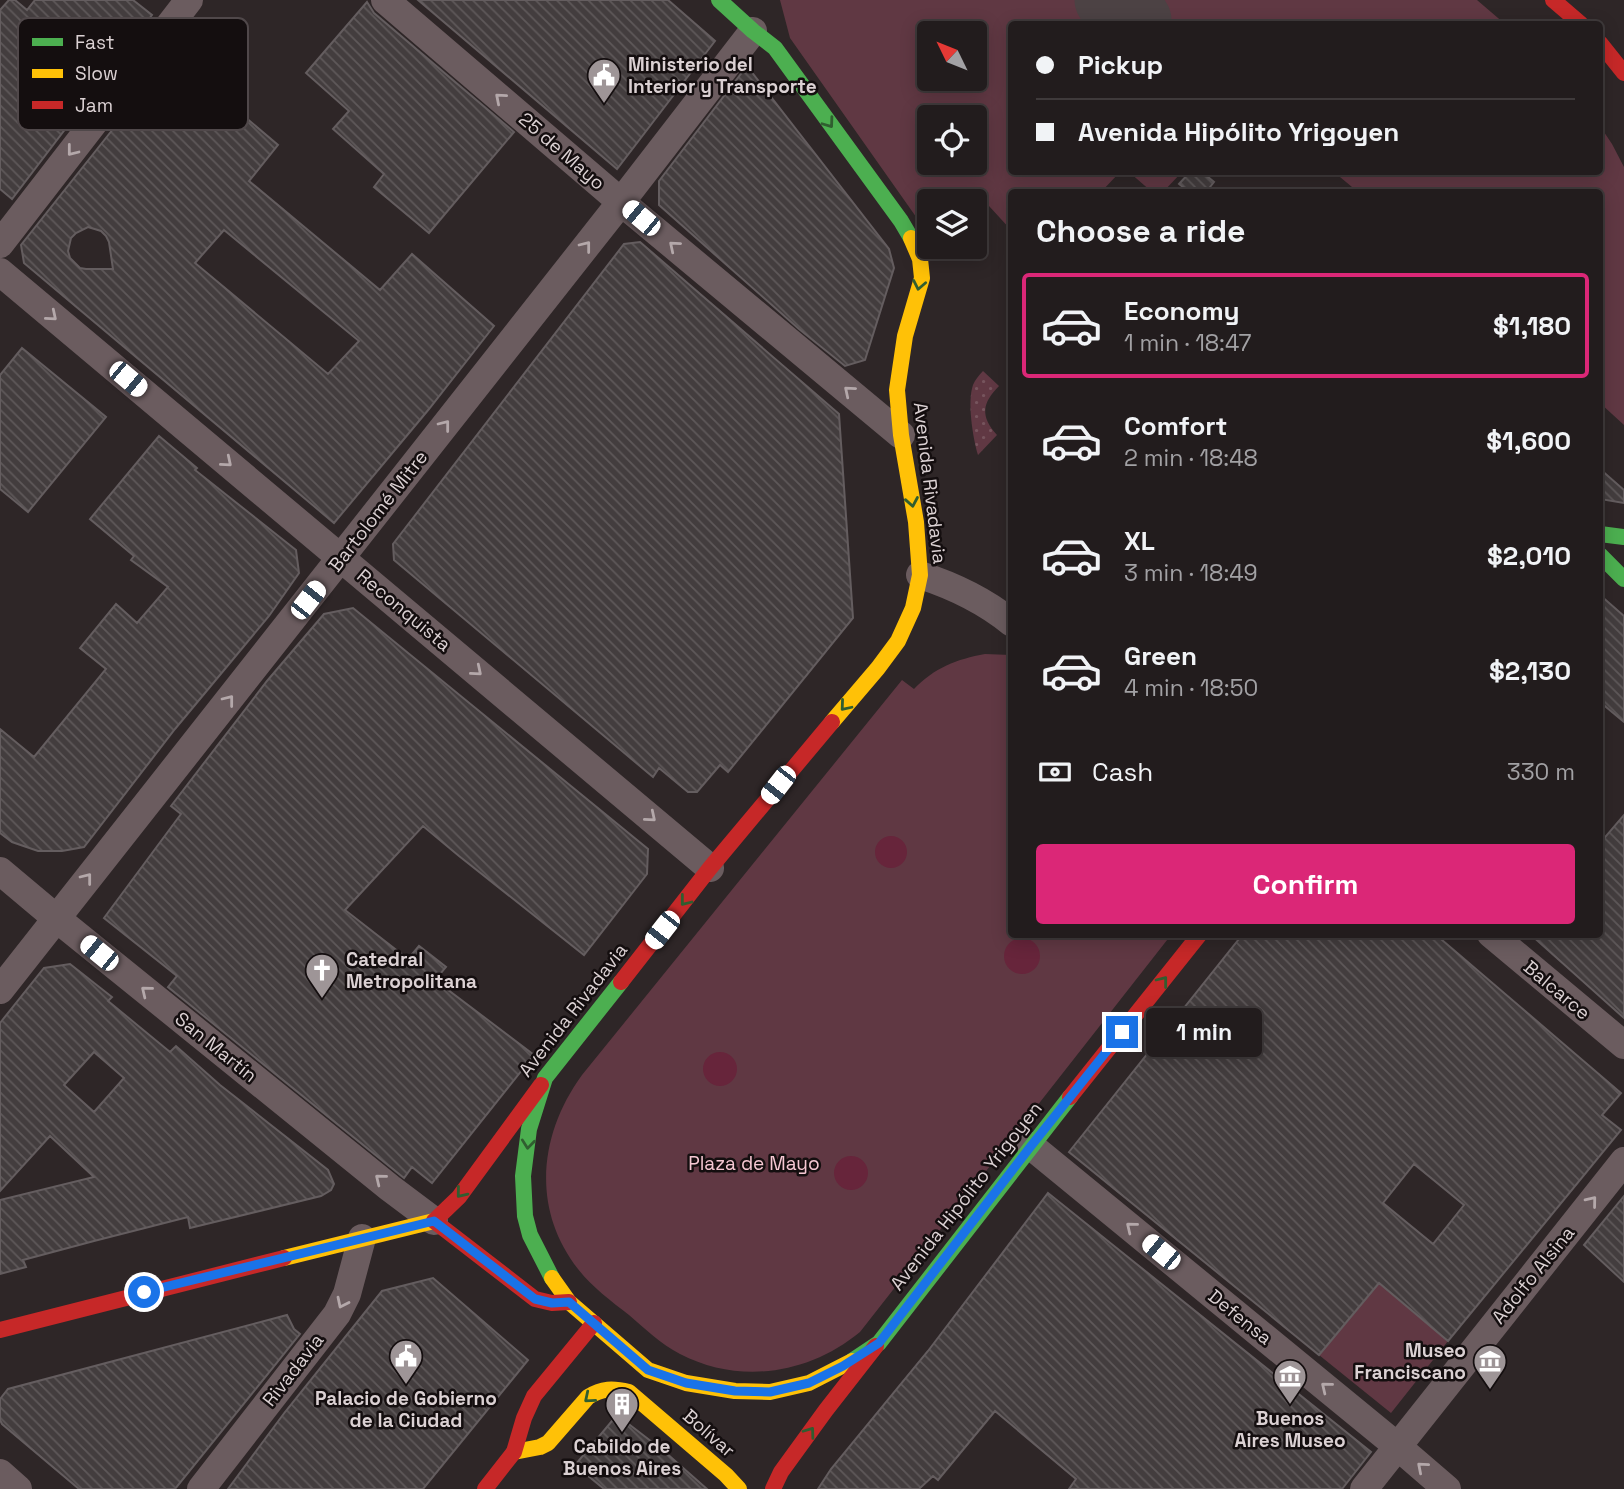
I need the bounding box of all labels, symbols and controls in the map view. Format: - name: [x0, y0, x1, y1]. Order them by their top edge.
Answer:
- legend: [18, 18, 248, 130]
- north arrow: [917, 21, 987, 91]
- map controls: [917, 21, 987, 259]
- text: Fast: [75, 30, 115, 55]
- text: Pickup: [1078, 48, 1163, 82]
- place label: Ministerio del Interior y Transporte: [628, 52, 817, 99]
- public building icon: Ministerio del Interior y Transporte: [585, 56, 623, 105]
- text: Slow: [75, 61, 118, 86]
- text: Jam: [75, 93, 113, 118]
- one-way arrow: [495, 94, 508, 106]
- button: locate: [917, 105, 987, 175]
- street label: 25 de Mayo: [514, 107, 610, 195]
- one-way arrow: [821, 115, 834, 128]
- text: Avenida Hipólito Yrigoyen: [1078, 115, 1399, 149]
- one-way arrow: [67, 143, 80, 156]
- button: layers: [917, 189, 987, 259]
- car: [619, 196, 664, 240]
- text: Choose a ride: [1036, 211, 1246, 251]
- one-way arrow: [669, 241, 681, 254]
- one-way arrow: [577, 242, 590, 254]
- one-way arrow: [912, 279, 927, 291]
- icon: car: [1040, 294, 1103, 357]
- text: Economy: [1124, 294, 1240, 328]
- one-way arrow: [44, 308, 57, 320]
- text: $1,180: [1493, 309, 1571, 343]
- text: 1 min · 18:47: [1124, 328, 1252, 358]
- car: [106, 357, 151, 401]
- one-way arrow: [844, 387, 857, 399]
- street label: Avenida Rivadavia: [908, 401, 952, 565]
- icon: car: [1040, 409, 1103, 472]
- text: Comfort: [1124, 409, 1227, 443]
- one-way arrow: [437, 420, 450, 433]
- text: $1,600: [1486, 424, 1571, 458]
- text: 2 min · 18:48: [1124, 443, 1258, 473]
- street label: Bartolomé Mitre: [323, 445, 433, 577]
- one-way arrow: [219, 454, 232, 466]
- one-way arrow: [904, 496, 919, 508]
- icon: car: [1040, 524, 1103, 587]
- text: XL: [1124, 524, 1155, 558]
- text: $2,010: [1487, 539, 1571, 573]
- text: 3 min · 18:49: [1124, 558, 1258, 588]
- street label: Reconquista: [352, 563, 456, 657]
- car: [287, 577, 330, 623]
- icon: car: [1040, 639, 1103, 702]
- text: Green: [1124, 639, 1197, 673]
- text: $2,130: [1489, 654, 1571, 688]
- one-way arrow: [468, 663, 481, 675]
- text: 4 min · 18:50: [1124, 673, 1258, 703]
- one-way arrow: [220, 695, 233, 708]
- one-way arrow: [841, 698, 853, 711]
- icon: cash: [1036, 753, 1074, 791]
- text: Cash: [1092, 755, 1153, 789]
- text: 330 m: [1507, 757, 1575, 787]
- car: [757, 762, 800, 808]
- one-way arrow: [642, 809, 655, 821]
- button: Confirm: [1036, 844, 1575, 924]
- one-way arrow: [79, 874, 92, 886]
- one-way arrow: [681, 893, 694, 905]
- car: [641, 907, 684, 953]
- car: [77, 932, 122, 974]
- street label: Avenida Rivadavia: [513, 938, 633, 1082]
- place label: Catedral Metropolitana: [346, 947, 477, 994]
- church icon: Catedral Metropolitana: [303, 951, 341, 1000]
- street label: Balcarce: [1518, 955, 1596, 1025]
- one-way arrow: [1155, 976, 1168, 988]
- one-way arrow: [141, 986, 153, 999]
- street label: San Martín: [170, 1006, 262, 1088]
- callout: 1 min: [1146, 1007, 1262, 1056]
- route end: [1106, 1016, 1138, 1048]
- text: 1 min: [1176, 1017, 1232, 1047]
- street label: Avenida Hipólito Yrigoyen: [884, 1097, 1048, 1295]
- one-way arrow: [520, 1138, 535, 1150]
- park label: Plaza de Mayo: [688, 1151, 820, 1176]
- one-way arrow: [375, 1175, 387, 1188]
- one-way arrow: [457, 1185, 470, 1197]
- one-way arrow: [1584, 1196, 1597, 1208]
- street label: Adolfo Alsina: [1486, 1221, 1580, 1329]
- one-way arrow: [1127, 1223, 1140, 1235]
- car: [1139, 1231, 1184, 1273]
- route start: [128, 1276, 160, 1308]
- street label: Defensa: [1203, 1284, 1277, 1350]
- one-way arrow: [336, 1296, 350, 1308]
- street label: Rivadavia: [257, 1328, 329, 1411]
- public building icon: Palacio de Gobierno de la Ciudad: [387, 1337, 425, 1386]
- place label: Museo Franciscano: [1354, 1338, 1466, 1385]
- museum icon: Museo Franciscano: [1471, 1342, 1509, 1391]
- museum icon: Buenos Aires Museo: [1271, 1357, 1309, 1406]
- one-way arrow: [1321, 1383, 1334, 1395]
- building icon: Cabildo de Buenos Aires: [603, 1385, 641, 1434]
- place label: Palacio de Gobierno de la Ciudad: [315, 1386, 497, 1433]
- one-way arrow: [585, 1390, 598, 1402]
- street label: Bolívar: [678, 1403, 740, 1463]
- place label: Buenos Aires Museo: [1234, 1406, 1346, 1453]
- one-way arrow: [802, 1427, 814, 1440]
- place label: Cabildo de Buenos Aires: [563, 1434, 681, 1481]
- one-way arrow: [1418, 1463, 1431, 1475]

